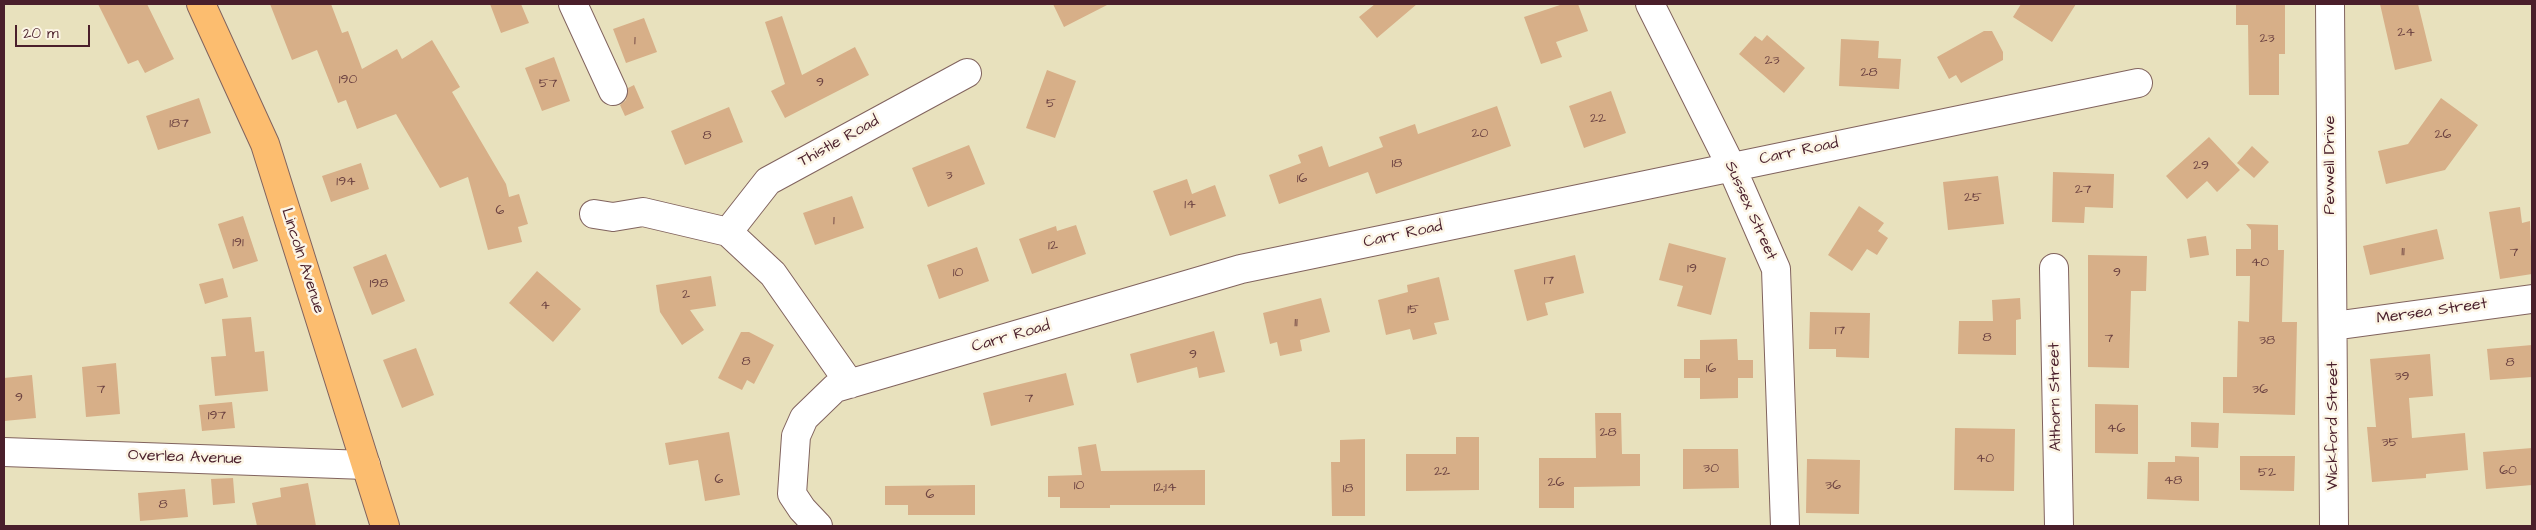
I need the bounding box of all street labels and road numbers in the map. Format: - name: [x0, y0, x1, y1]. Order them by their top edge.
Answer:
- street label: Thistle Road: [795, 112, 883, 172]
- street label: Pevwell Drive: [2321, 116, 2341, 214]
- street label: Carr Road: [1758, 134, 1840, 170]
- street label: Sussex Street: [1720, 158, 1780, 264]
- street label: Lincoln Avenue: [276, 206, 328, 316]
- street label: Carr Road: [1362, 217, 1444, 253]
- street label: Mersea Street: [2376, 295, 2488, 329]
- street label: Carr Road: [970, 317, 1052, 357]
- street label: Althorn Street: [2045, 342, 2067, 452]
- street label: Wickford Street: [2324, 362, 2344, 490]
- street label: Overlea Avenue: [128, 446, 242, 470]

